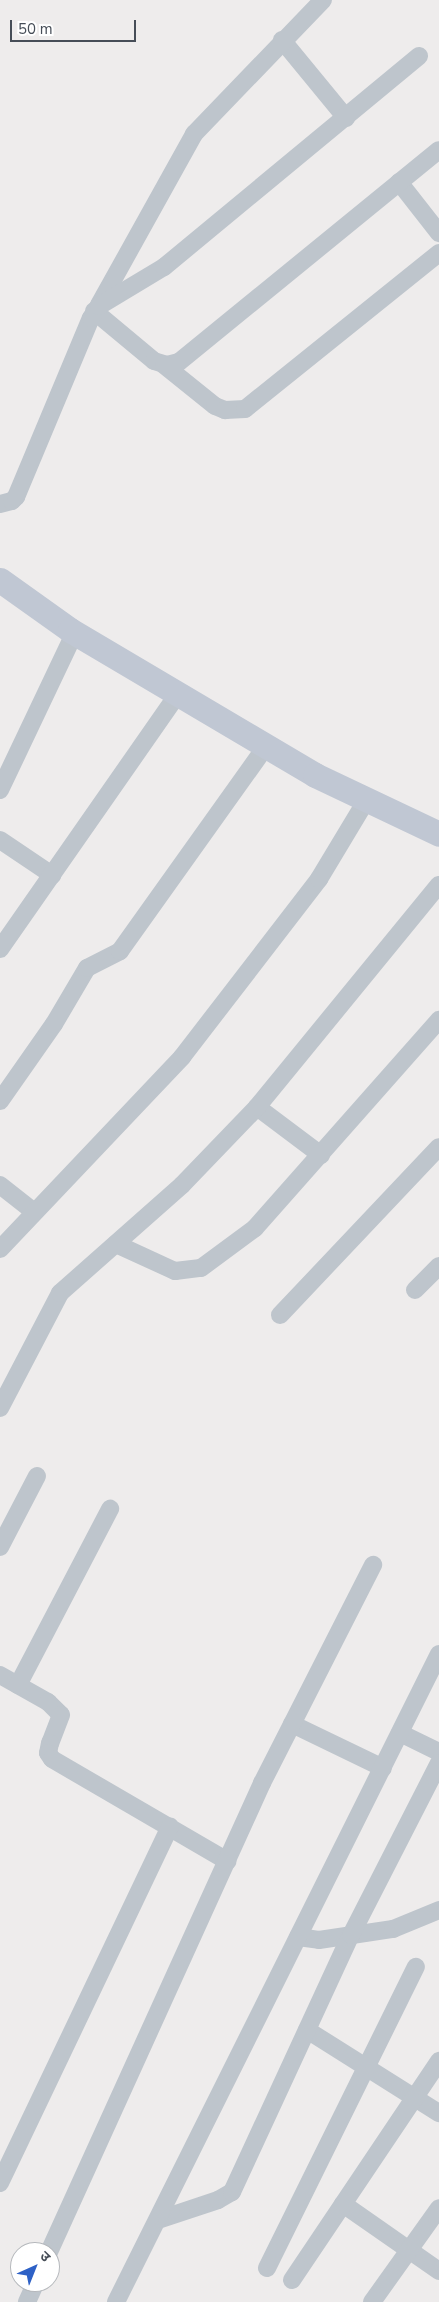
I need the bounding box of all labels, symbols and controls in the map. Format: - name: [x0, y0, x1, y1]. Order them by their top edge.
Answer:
- scale bar: [12, 10, 139, 42]
- text: 50 m: [18, 19, 53, 39]
- north arrow: [10, 2242, 60, 2292]
- text: उ: [36, 2247, 55, 2266]

